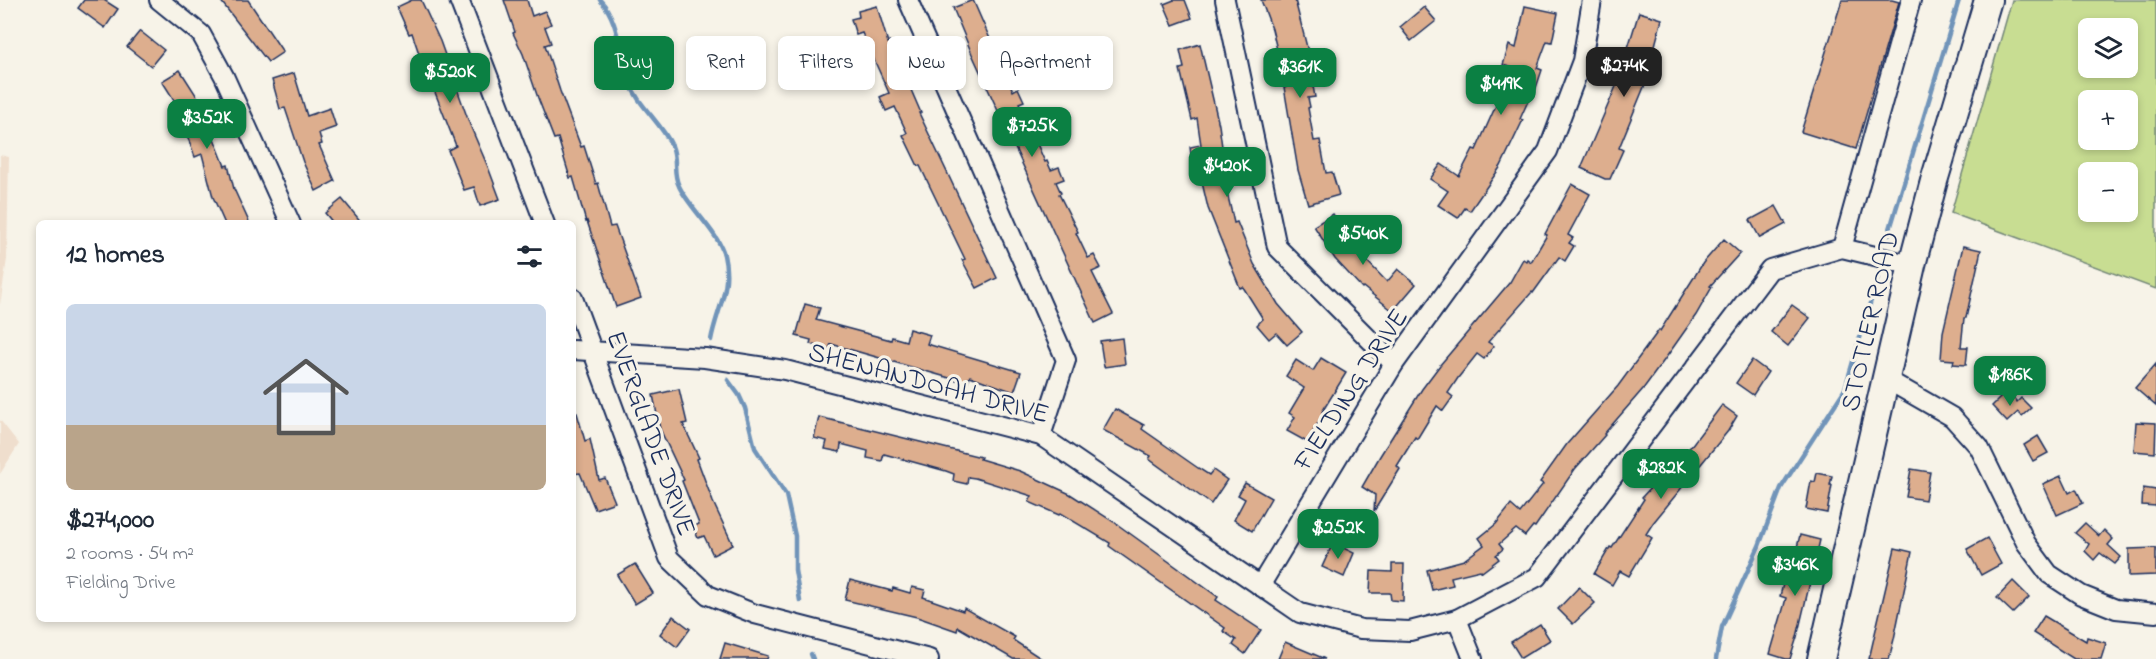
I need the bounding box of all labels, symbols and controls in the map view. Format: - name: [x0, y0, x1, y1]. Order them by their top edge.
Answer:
- map controls: [2078, 18, 2138, 222]
- button: layers: [2078, 18, 2138, 78]
- chip: Buy: [594, 36, 674, 90]
- chip: Rent: [686, 36, 766, 90]
- chip: Filters: [778, 36, 875, 90]
- chip: New: [887, 36, 966, 90]
- chip: Apartment: [978, 36, 1113, 90]
- pin: $274K: [1582, 47, 1666, 98]
- pin: $361K: [1258, 48, 1342, 99]
- text: $274K: [1600, 52, 1648, 81]
- pin: $520K: [408, 53, 492, 104]
- text: $361K: [1277, 53, 1323, 82]
- text: $520K: [424, 58, 476, 87]
- pin: $419K: [1459, 65, 1543, 116]
- text: $419K: [1480, 70, 1522, 99]
- button: +: [2078, 90, 2138, 150]
- pin: $352K: [165, 99, 249, 150]
- text: $352K: [181, 104, 233, 133]
- pin: $725K: [990, 107, 1074, 158]
- text: $725K: [1006, 112, 1058, 141]
- pin: $420K: [1185, 147, 1269, 198]
- text: $420K: [1203, 152, 1251, 181]
- button: −: [2078, 162, 2138, 222]
- pin: $540K: [1321, 215, 1405, 266]
- text: $540K: [1338, 220, 1388, 249]
- street label: STOTLER ROAD: [1832, 228, 1911, 415]
- text: 12 homes: [66, 237, 165, 275]
- icon: filters: [513, 240, 546, 273]
- street label: FIELDING DRIVE: [1284, 301, 1419, 480]
- street label: EVERGLADE DRIVE: [594, 326, 705, 542]
- street label: SHENANDOAH DRIVE: [804, 334, 1053, 435]
- icon: home: [252, 343, 360, 451]
- pin: $186K: [1968, 356, 2052, 407]
- text: $186K: [1988, 361, 2032, 390]
- pin: $282K: [1619, 449, 1703, 500]
- text: $282K: [1636, 454, 1686, 483]
- text: $274,000: [66, 502, 154, 540]
- pin: $252K: [1296, 509, 1380, 560]
- text: $252K: [1311, 514, 1365, 543]
- text: 2 rooms · 54 m²: [66, 540, 194, 569]
- pin: $346K: [1753, 546, 1837, 597]
- text: $346K: [1771, 551, 1819, 580]
- text: Fielding Drive: [66, 569, 175, 598]

